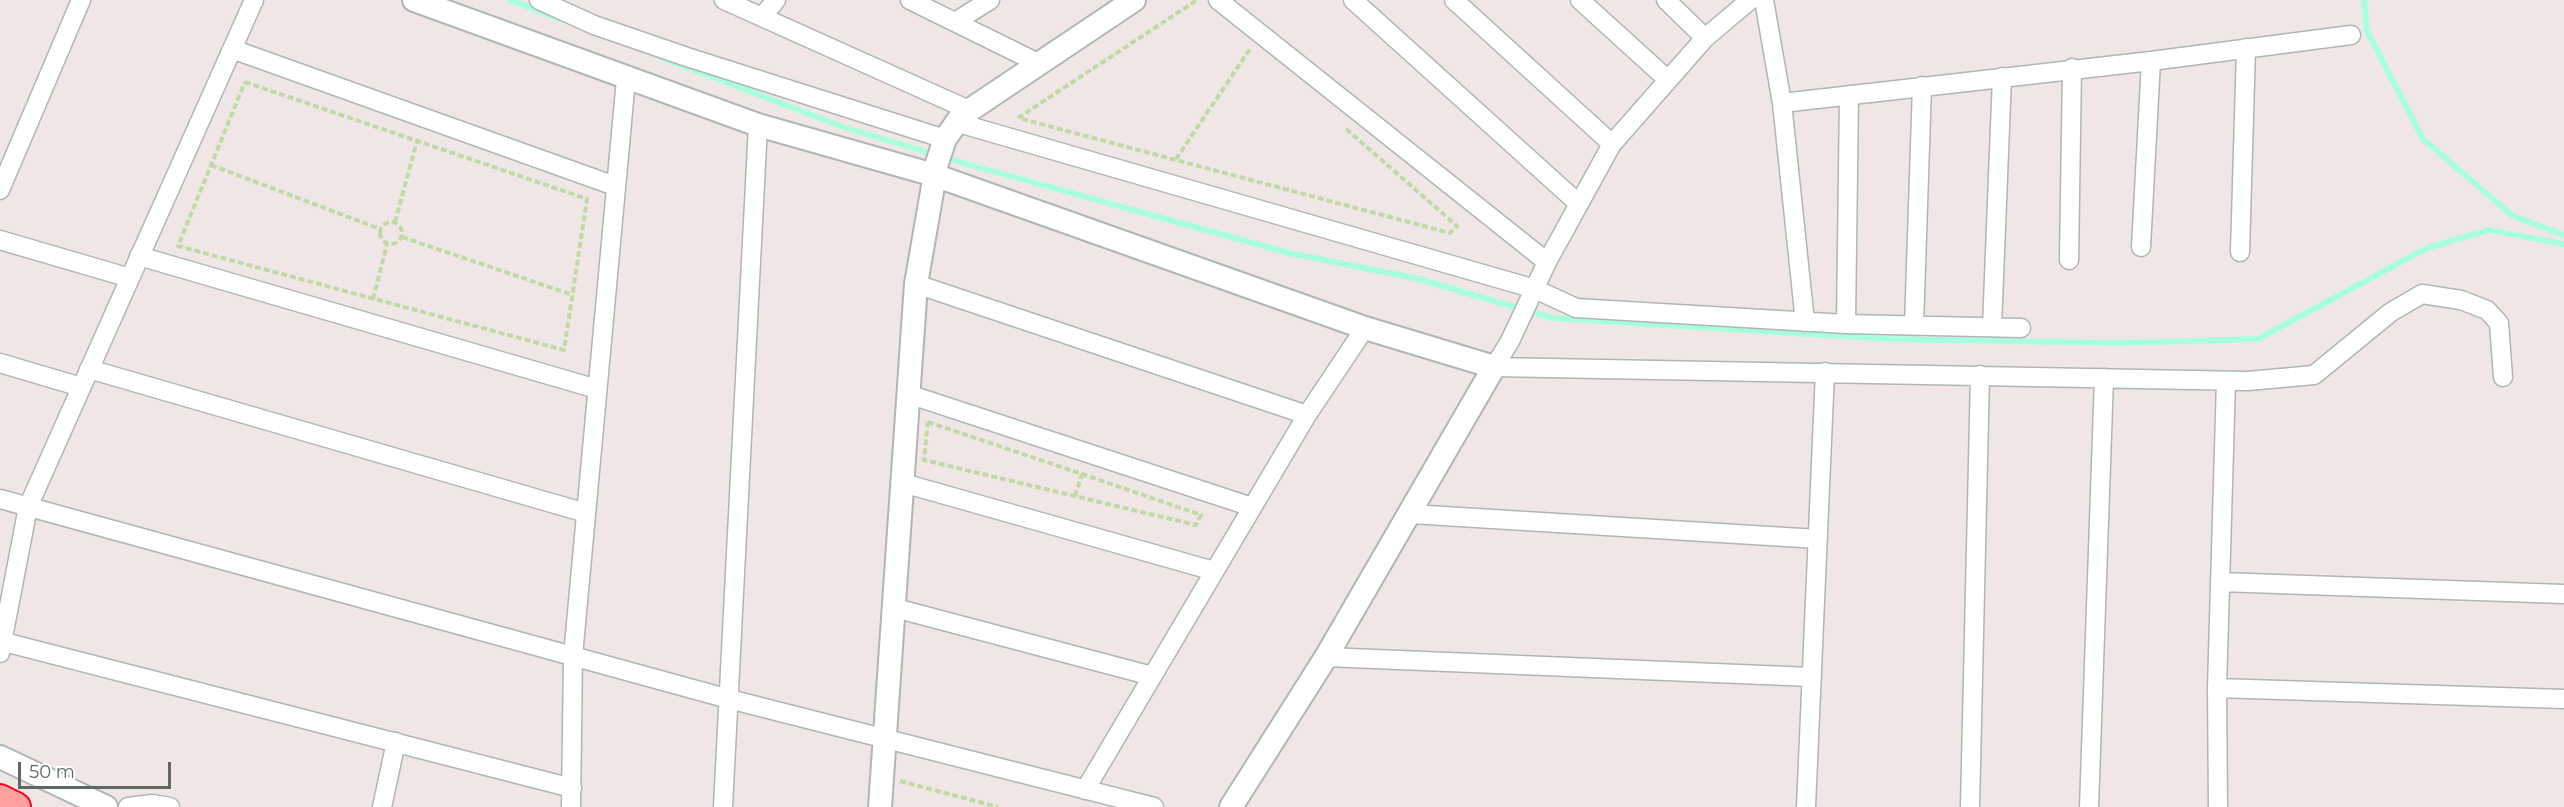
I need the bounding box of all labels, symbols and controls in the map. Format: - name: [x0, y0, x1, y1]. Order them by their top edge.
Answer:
- scale bar: [21, 750, 174, 788]
- text: 50 m: [29, 761, 75, 783]

